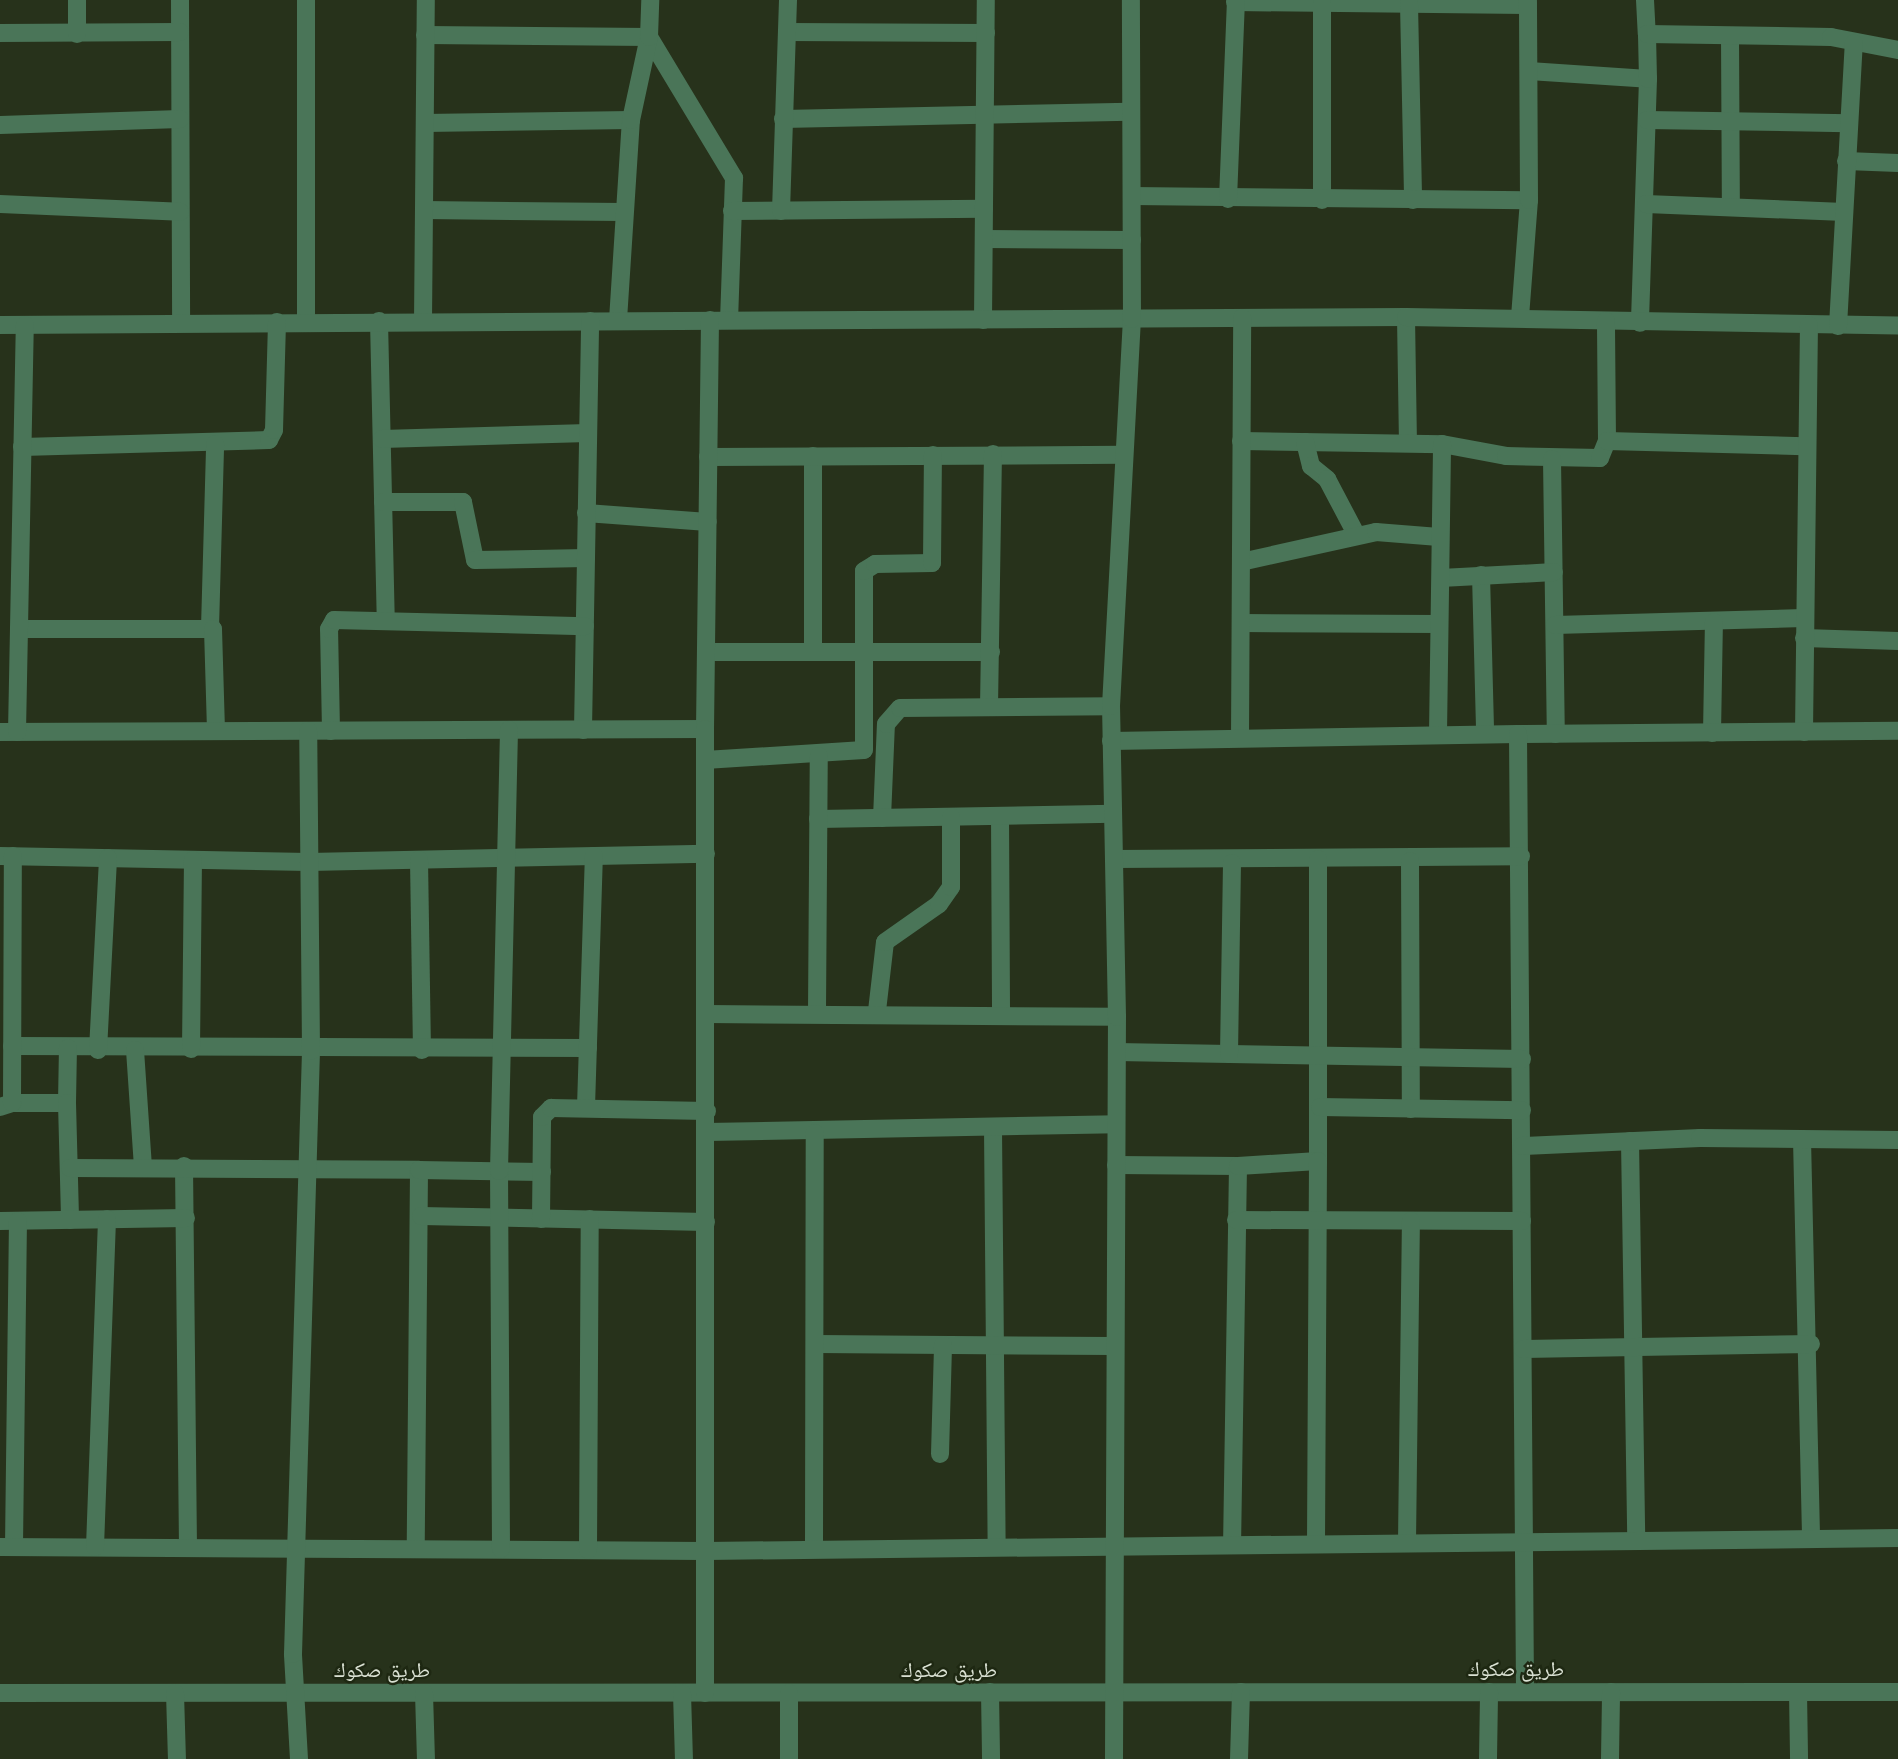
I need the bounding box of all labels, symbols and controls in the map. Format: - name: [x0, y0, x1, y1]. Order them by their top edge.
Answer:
- street label: طريق صكوك: [1468, 1656, 1564, 1682]
- street label: طريق صكوك: [334, 1657, 430, 1683]
- street label: طريق صكوك: [901, 1657, 997, 1683]

